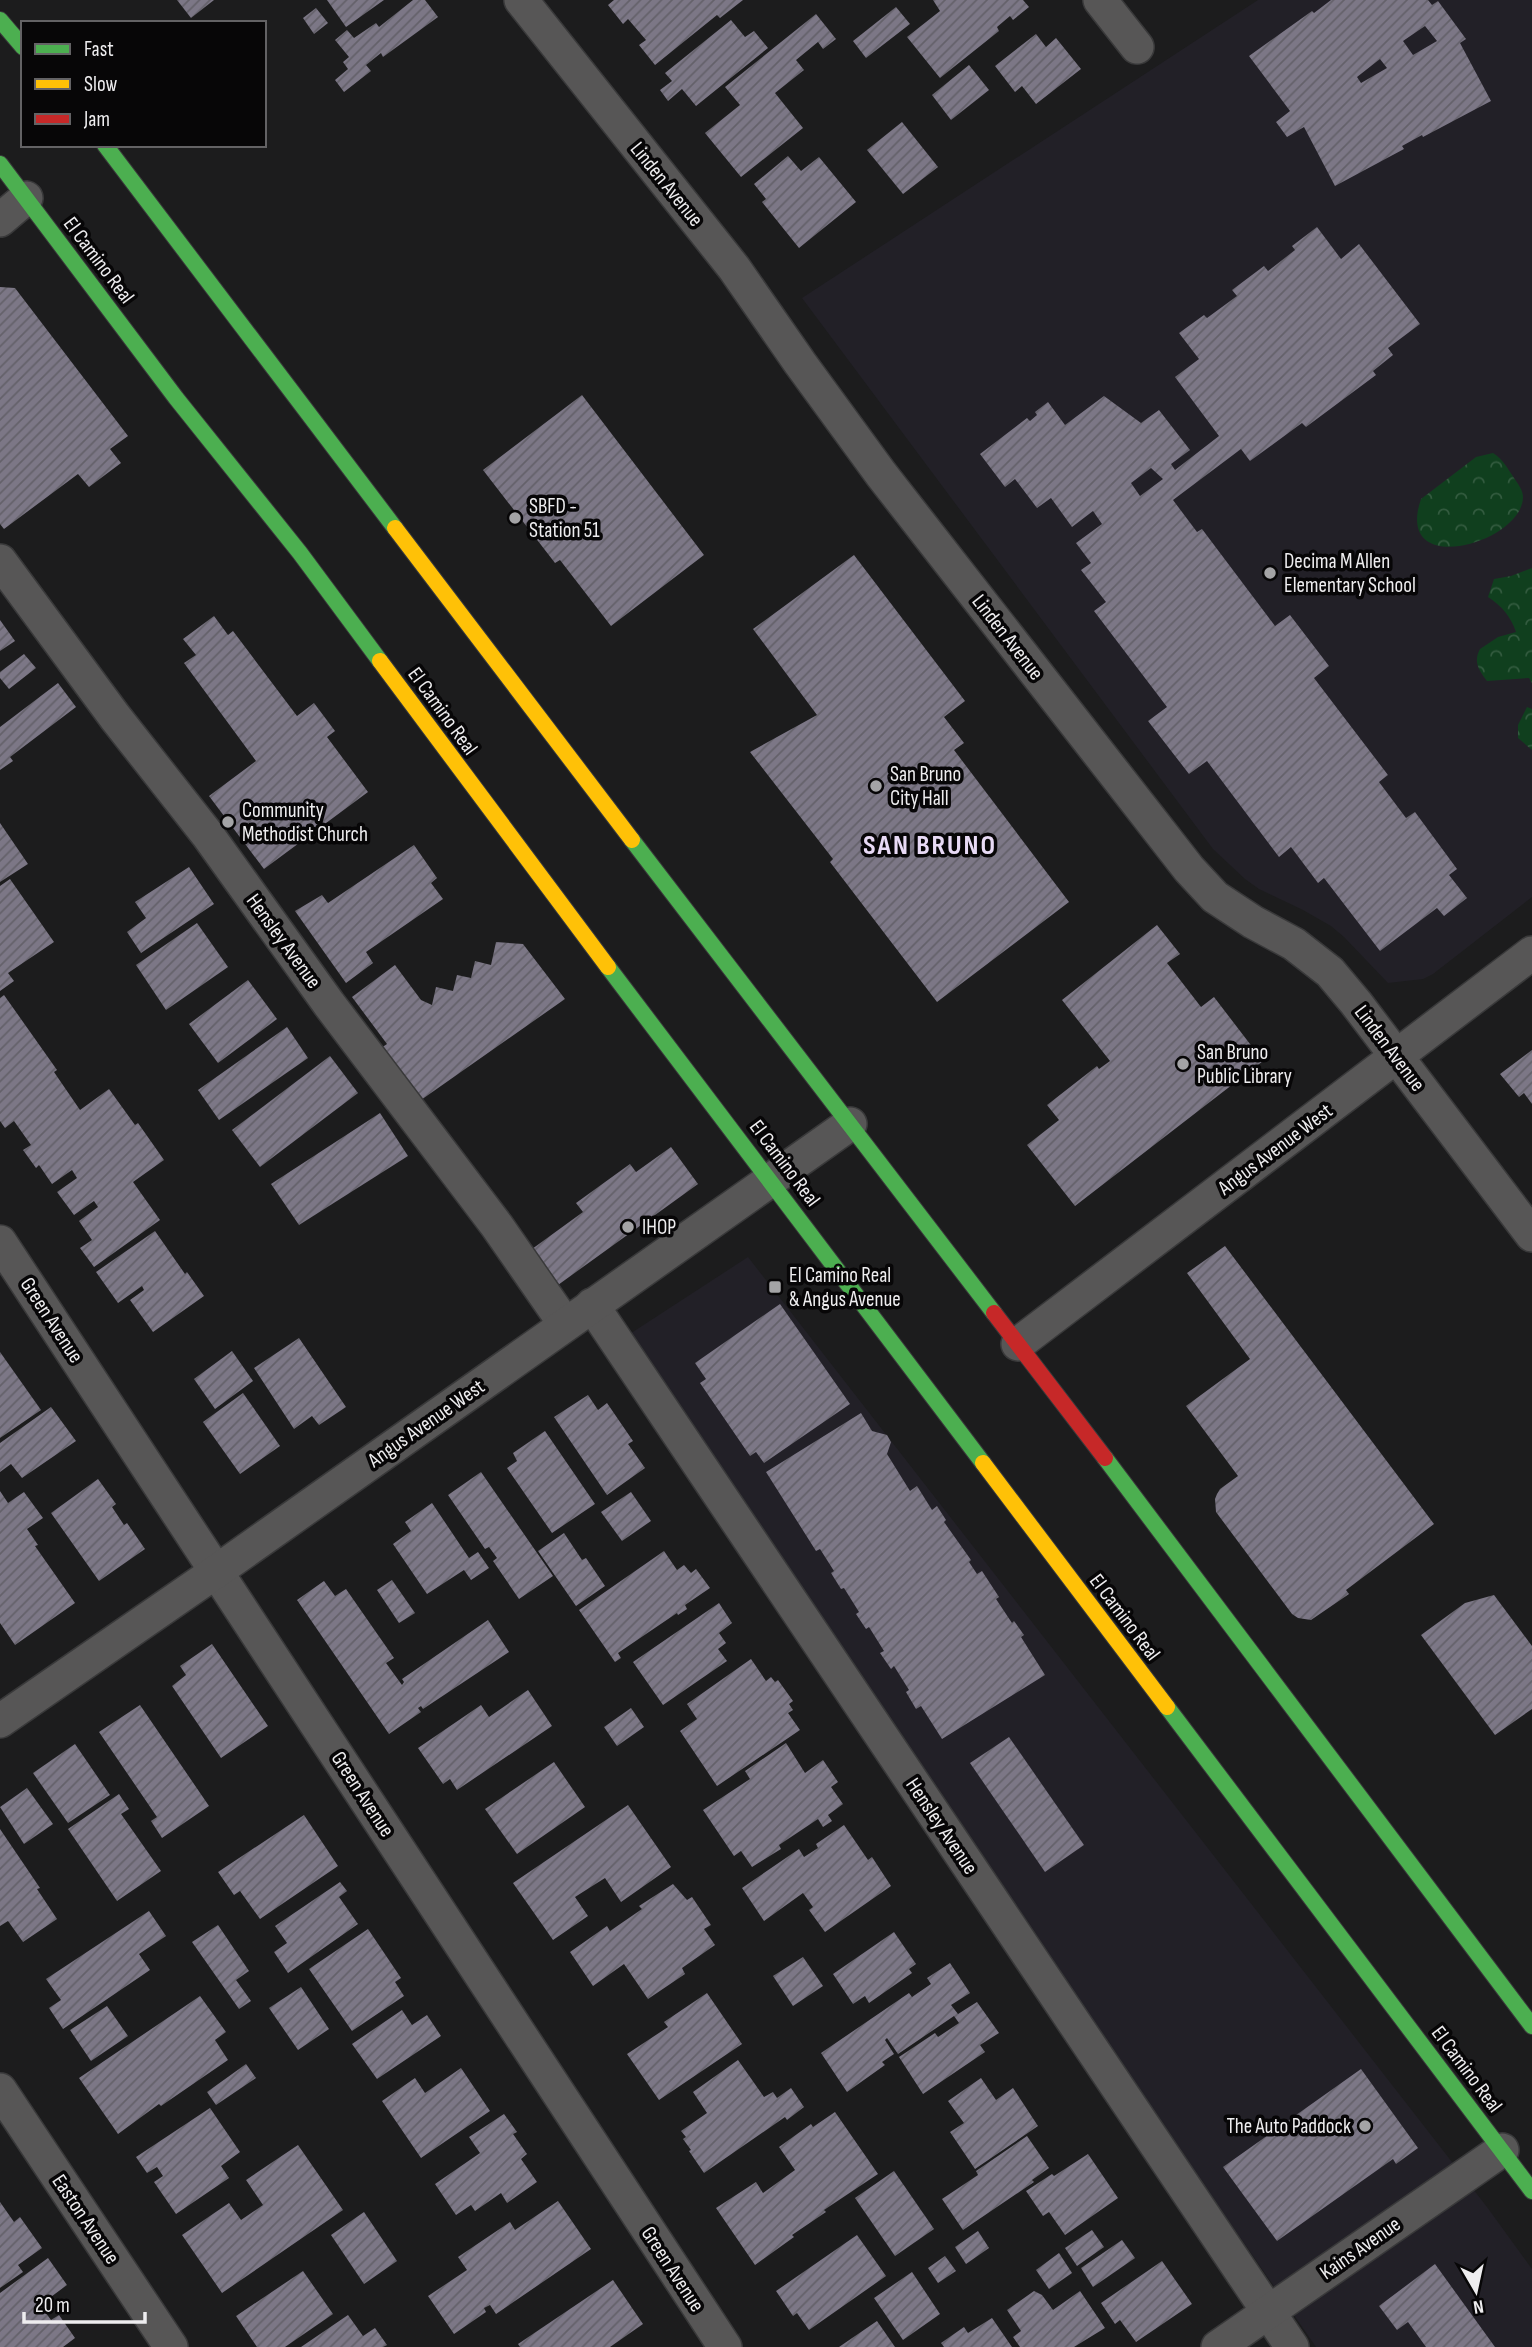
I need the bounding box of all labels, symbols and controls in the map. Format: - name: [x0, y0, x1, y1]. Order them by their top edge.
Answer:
- legend: [21, 21, 266, 147]
- text: Fast: [84, 37, 114, 62]
- text: Slow: [84, 72, 118, 97]
- text: Jam: [83, 107, 110, 132]
- street label: Linden Avenue: [625, 137, 708, 232]
- street label: El Camino Real: [58, 212, 139, 309]
- place label: SBFD - Station 51: [529, 494, 600, 543]
- marker: SBFD - Station 51: [507, 510, 523, 526]
- place label: Decima M Allen Elementary School: [1284, 549, 1416, 598]
- marker: Decima M Allen Elementary School: [1262, 565, 1278, 581]
- street label: Linden Avenue: [966, 590, 1049, 685]
- street label: El Camino Real: [402, 663, 483, 760]
- place label: San Bruno City Hall: [890, 762, 961, 811]
- marker: San Bruno City Hall: [868, 778, 884, 794]
- place label: Community Methodist Church: [242, 798, 368, 847]
- marker: Community Methodist Church: [220, 814, 236, 830]
- district label: SAN BRUNO: [863, 829, 997, 862]
- street label: Hensley Avenue: [241, 889, 326, 993]
- street label: Linden Avenue: [1349, 1000, 1430, 1096]
- place label: San Bruno Public Library: [1197, 1040, 1292, 1089]
- marker: San Bruno Public Library: [1175, 1056, 1191, 1072]
- street label: Angus Avenue West: [1212, 1098, 1337, 1201]
- street label: El Camino Real: [744, 1115, 825, 1212]
- place label: IHOP: [642, 1215, 676, 1240]
- marker: IHOP: [620, 1219, 636, 1235]
- place label: El Camino Real & Angus Avenue: [789, 1263, 901, 1312]
- street label: Green Avenue: [15, 1273, 88, 1368]
- marker: El Camino Real & Angus Avenue: [767, 1279, 783, 1295]
- street label: Angus Avenue West: [362, 1374, 489, 1473]
- street label: El Camino Real: [1084, 1569, 1165, 1666]
- street label: Green Avenue: [326, 1747, 399, 1842]
- street label: Hensley Avenue: [900, 1773, 983, 1879]
- street label: El Camino Real: [1426, 2021, 1507, 2118]
- place label: The Auto Paddock: [1227, 2114, 1351, 2139]
- marker: The Auto Paddock: [1357, 2118, 1373, 2134]
- street label: Easton Avenue: [47, 2170, 125, 2269]
- street label: Kains Avenue: [1315, 2212, 1405, 2285]
- street label: Green Avenue: [636, 2222, 709, 2317]
- north arrow: [1441, 2256, 1511, 2326]
- scale bar: [24, 2280, 145, 2324]
- text: 20 m: [35, 2293, 70, 2318]
- text: N: [1472, 2294, 1485, 2318]

